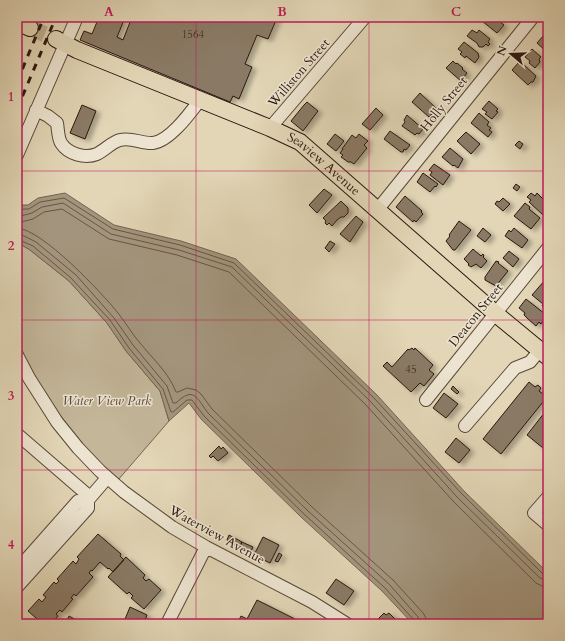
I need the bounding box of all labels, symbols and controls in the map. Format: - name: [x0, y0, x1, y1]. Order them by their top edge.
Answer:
- text: A: [104, 3, 114, 21]
- text: B: [277, 3, 287, 21]
- text: C: [451, 3, 461, 21]
- house number: 1564: [182, 27, 205, 42]
- north arrow: [491, 34, 531, 74]
- street label: Williston Street: [263, 35, 334, 112]
- text: N: [493, 44, 511, 58]
- street label: Holly Street: [416, 73, 472, 135]
- text: 1: [8, 88, 14, 106]
- street label: Seaview Avenue: [284, 128, 364, 200]
- text: 2: [8, 237, 15, 255]
- street label: Deacon Street: [445, 279, 507, 351]
- house number: 45: [405, 362, 417, 377]
- text: 3: [8, 387, 15, 405]
- park label: Water View Park: [62, 392, 152, 410]
- street label: Waterview Avenue: [165, 501, 268, 569]
- text: 4: [8, 536, 15, 554]

